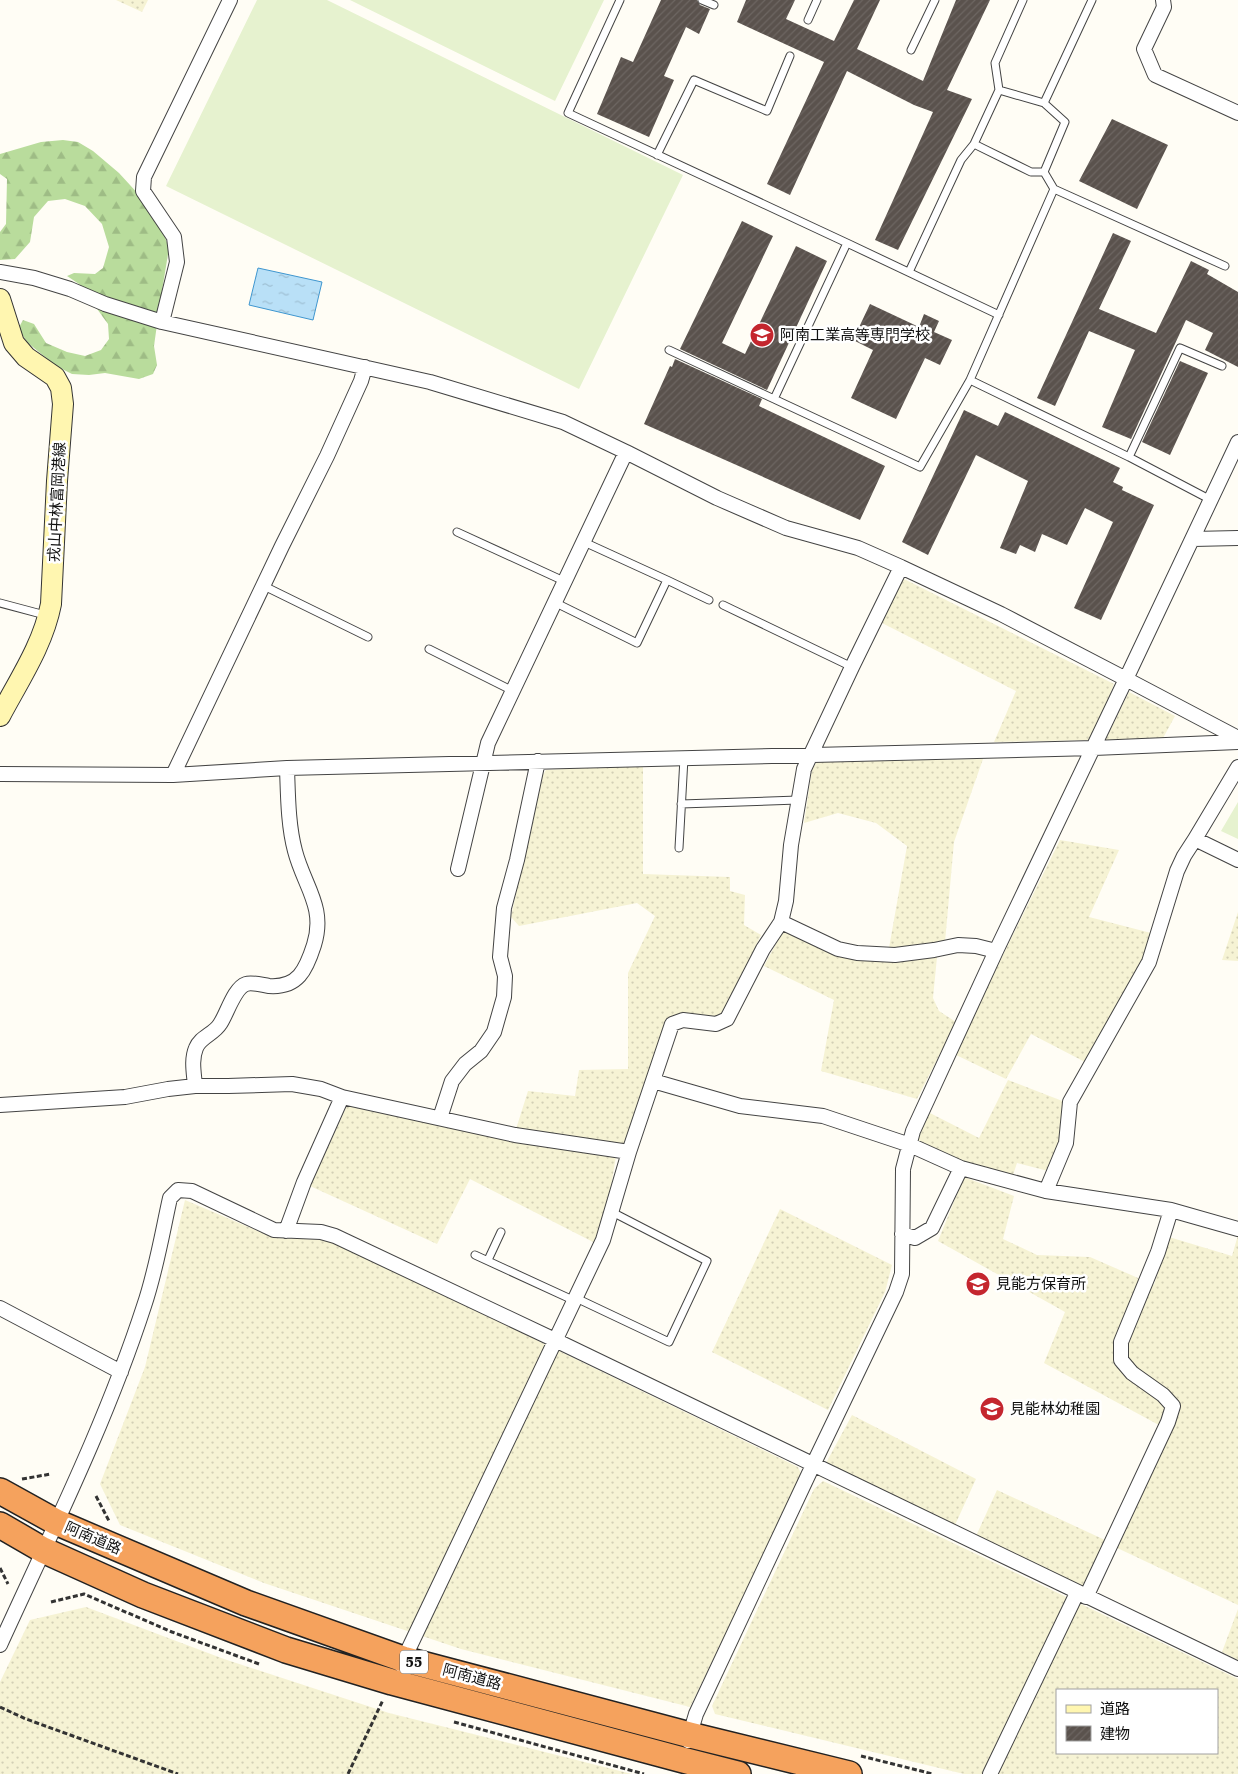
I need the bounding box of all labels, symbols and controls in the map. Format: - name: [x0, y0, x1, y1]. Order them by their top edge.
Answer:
- school or university icon: 阿南工業高等専門学校: [749, 322, 775, 348]
- place label: 阿南工業高等専門学校: [780, 325, 930, 344]
- street label: 戎山中林富岡港線: [44, 442, 69, 562]
- school or university icon: 見能方保育所: [965, 1271, 991, 1297]
- place label: 見能方保育所: [996, 1274, 1086, 1293]
- school or university icon: 見能林幼稚園: [979, 1396, 1005, 1422]
- place label: 見能林幼稚園: [1010, 1399, 1100, 1418]
- street label: 阿南道路: [62, 1517, 125, 1558]
- road number: 55: [400, 1650, 428, 1674]
- street label: 阿南道路: [441, 1660, 504, 1693]
- legend: [1056, 1689, 1218, 1754]
- text: 道路: [1100, 1699, 1130, 1718]
- text: 建物: [1100, 1724, 1130, 1743]

